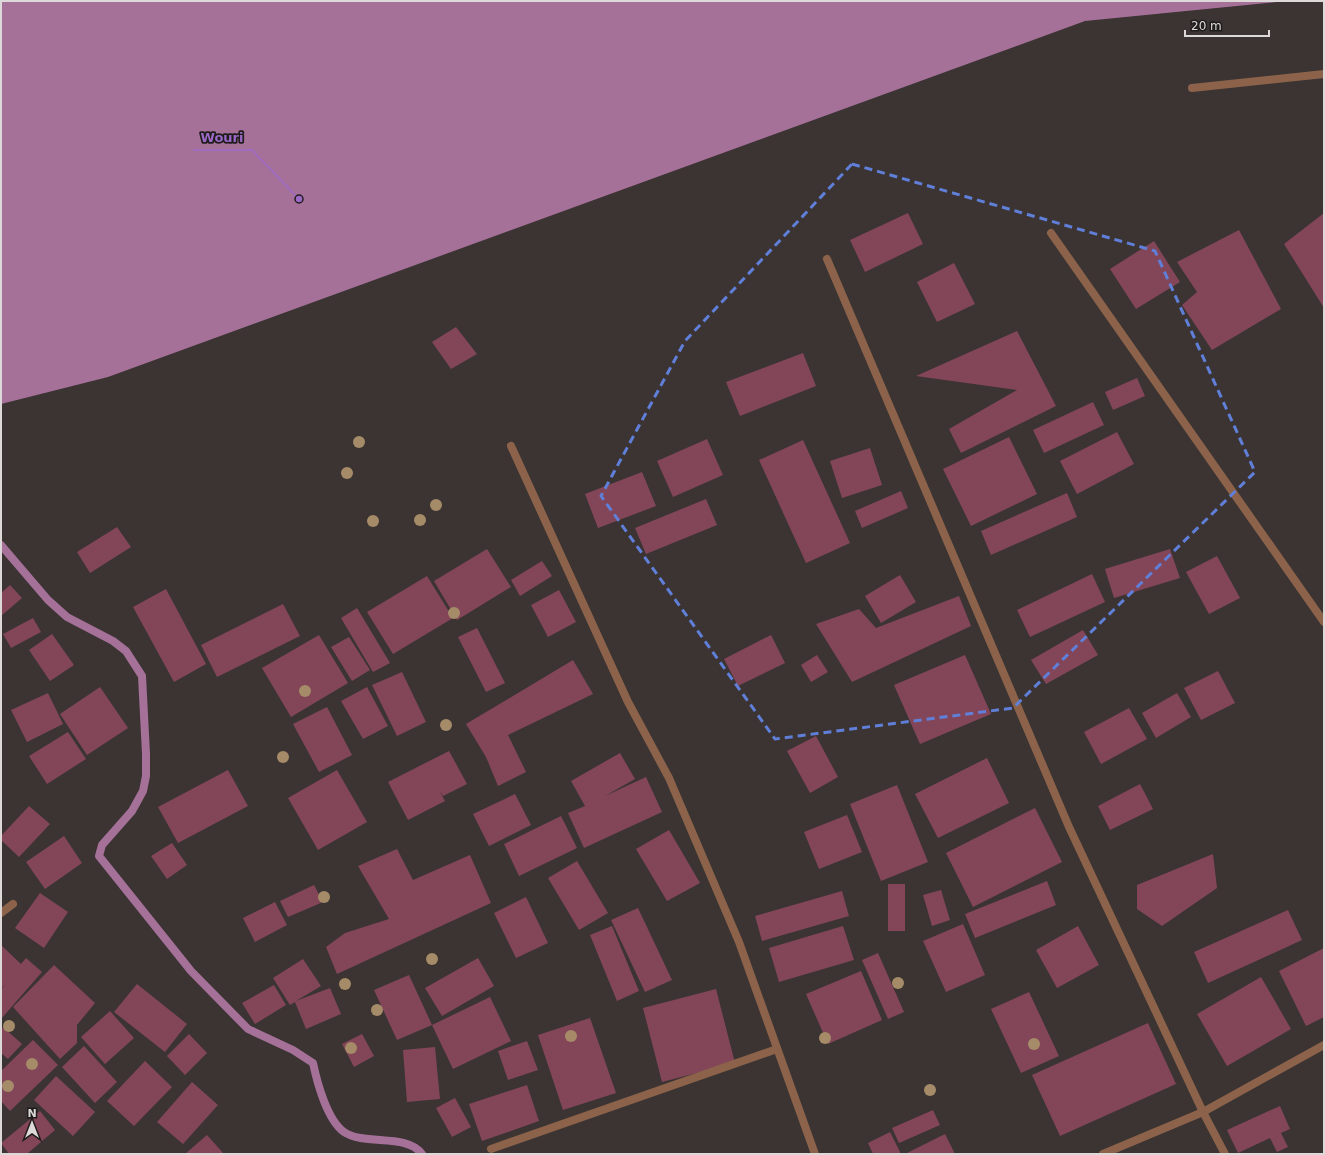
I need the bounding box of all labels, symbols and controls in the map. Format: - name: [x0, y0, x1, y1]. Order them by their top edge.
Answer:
- scale bar: [1185, 12, 1269, 38]
- text: 20 m: [1191, 19, 1222, 33]
- callout: Wouri: [193, 125, 252, 150]
- text: Wouri: [201, 130, 243, 145]
- north arrow: [12, 1103, 52, 1143]
- text: N: [27, 1107, 37, 1120]

